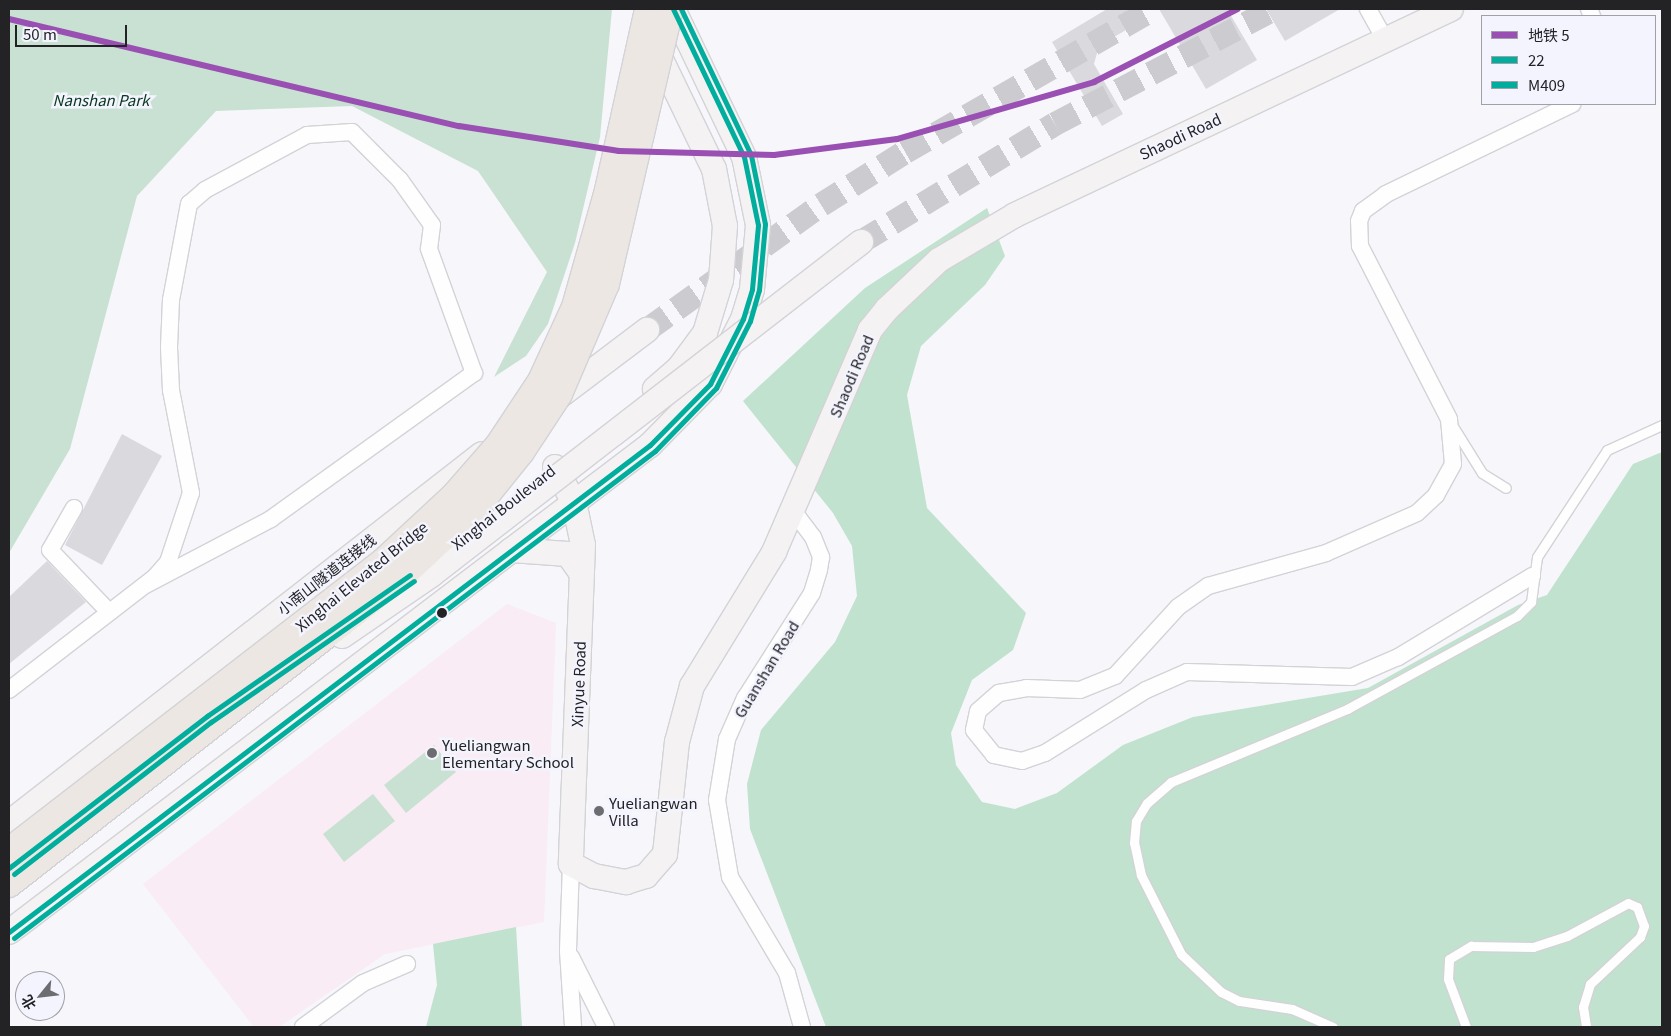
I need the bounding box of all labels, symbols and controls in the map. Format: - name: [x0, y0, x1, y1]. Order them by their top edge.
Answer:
- scale bar: [18, 15, 130, 47]
- legend: [1481, 15, 1656, 105]
- text: 50 m: [23, 23, 57, 44]
- text: 地铁 5: [1528, 24, 1570, 45]
- text: 22: [1528, 49, 1545, 70]
- text: M409: [1528, 74, 1565, 95]
- park label: Nanshan Park: [53, 91, 149, 109]
- street label: Shaodi Road: [1136, 109, 1224, 163]
- street label: Shaodi Road: [825, 332, 877, 420]
- street label: Xinghai Boulevard: [447, 461, 559, 553]
- street label: Xinghai Elevated Bridge: [291, 517, 431, 635]
- street label: 小南山隧道连接线: [273, 530, 379, 618]
- unlabelled marker: [437, 608, 447, 618]
- street label: Guanshan Road: [730, 617, 802, 721]
- street label: Xinyue Road: [567, 641, 589, 727]
- place label: Yueliangwan Elementary School: [442, 735, 574, 770]
- marker: Yueliangwan Elementary School: [426, 747, 438, 759]
- place label: Yueliangwan Villa: [609, 793, 698, 828]
- marker: Yueliangwan Villa: [593, 805, 605, 817]
- north arrow: [15, 971, 65, 1021]
- text: 北: [16, 992, 40, 1014]

